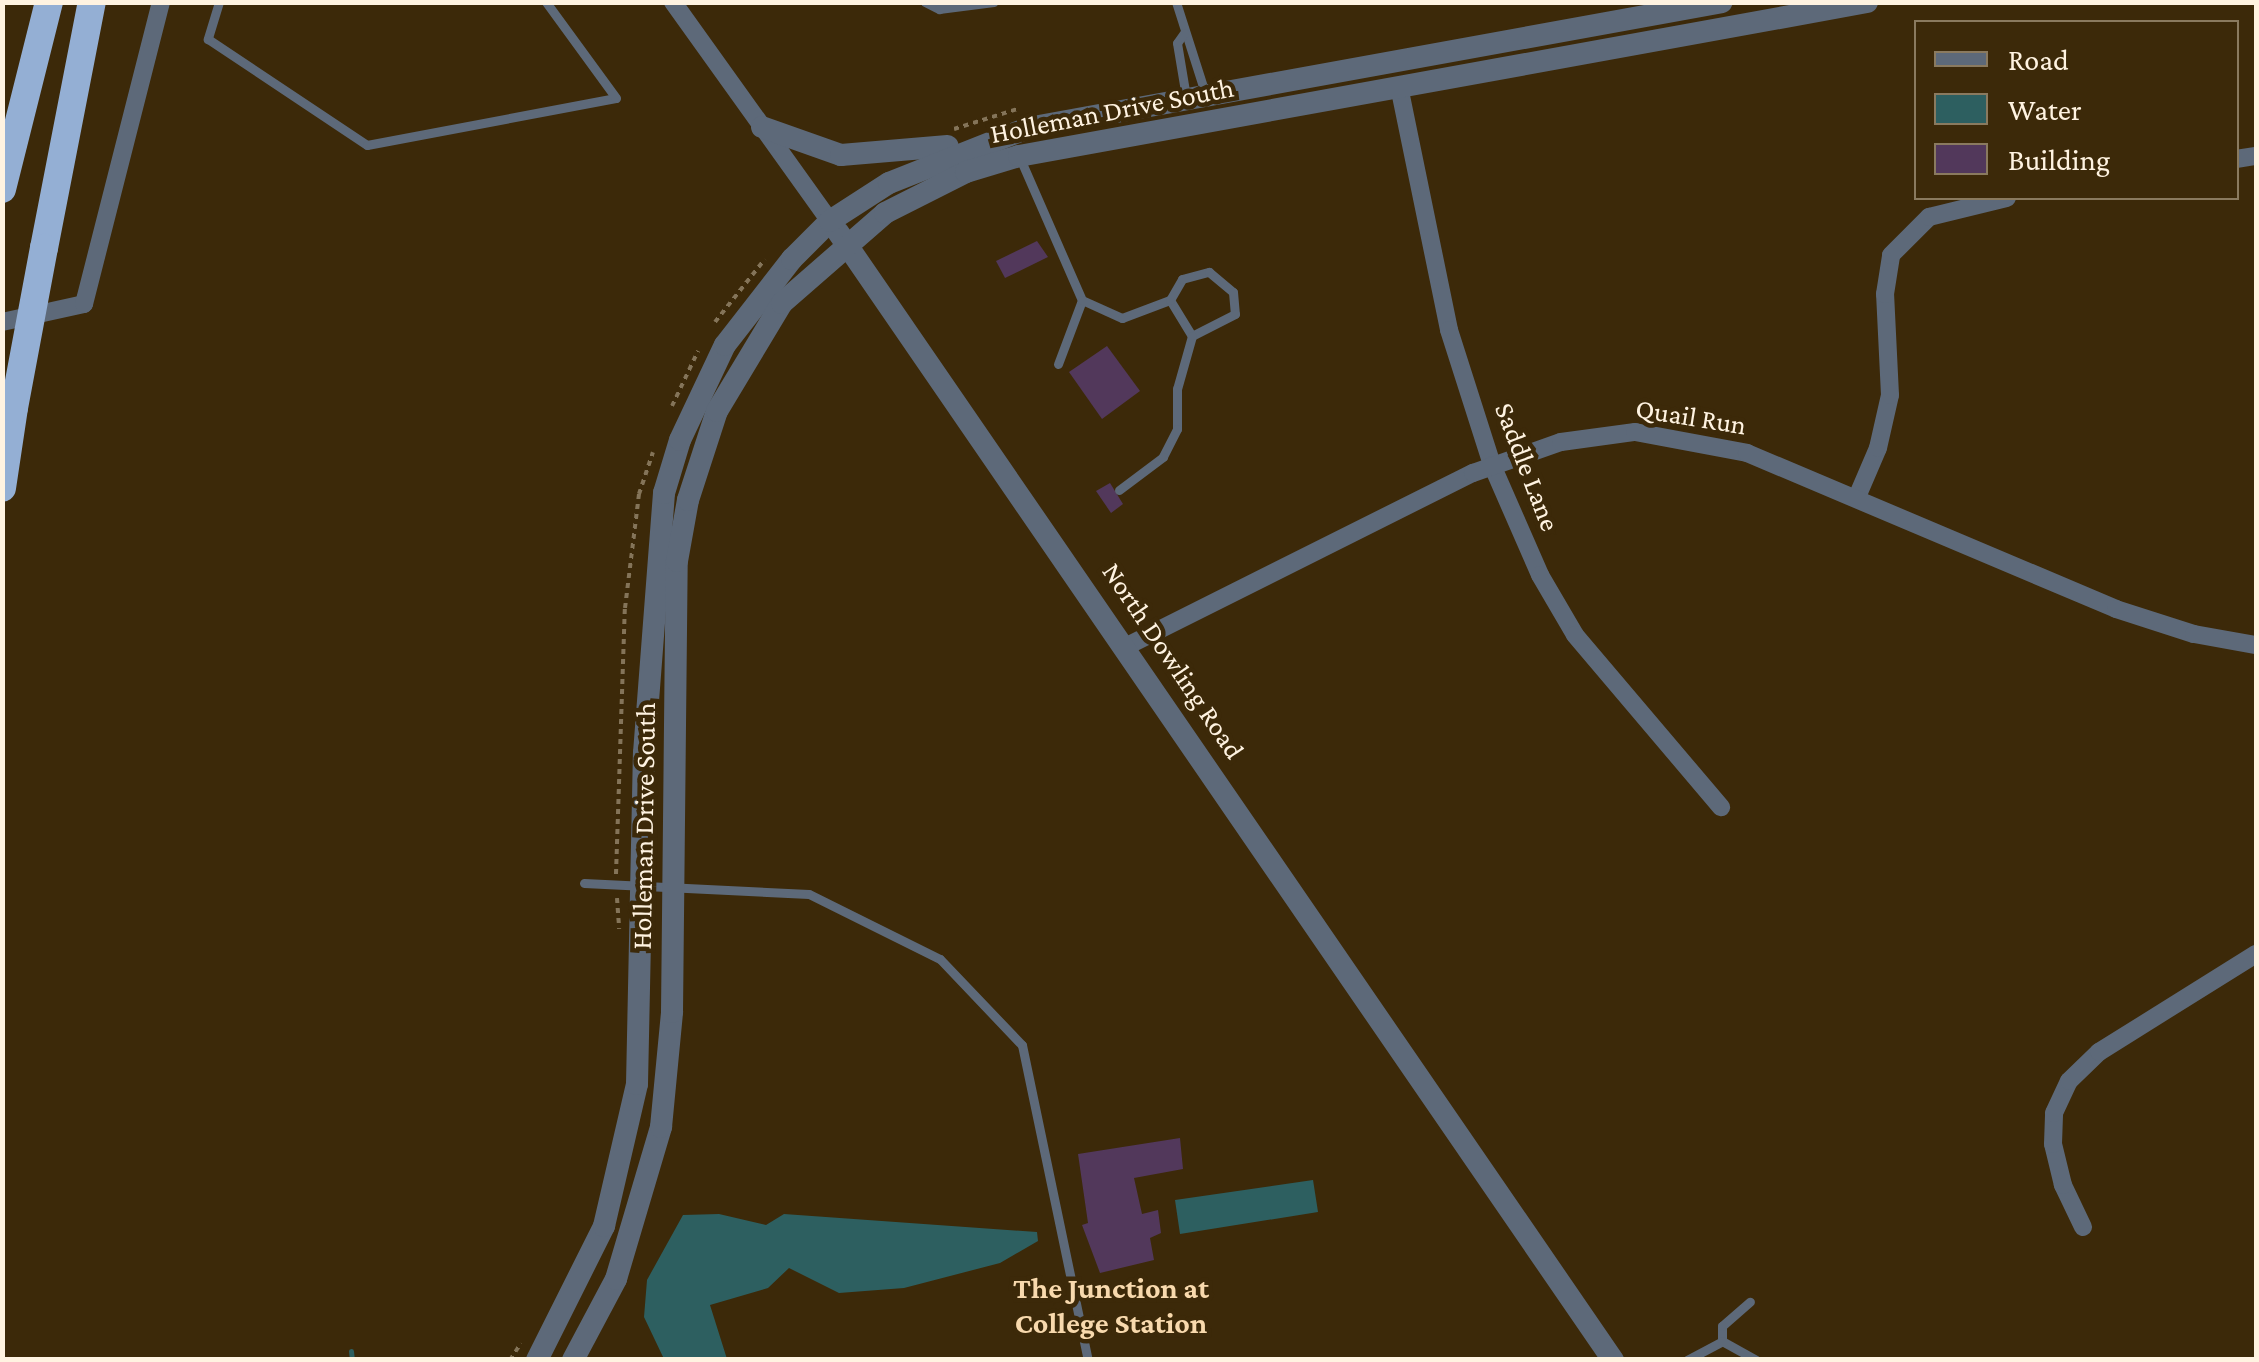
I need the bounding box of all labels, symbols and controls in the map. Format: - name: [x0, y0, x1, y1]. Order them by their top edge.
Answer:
- legend: [1914, 20, 2239, 200]
- text: Road: [2008, 43, 2069, 76]
- street label: Holleman Drive South: [987, 71, 1237, 151]
- text: Water: [2008, 93, 2082, 126]
- text: Building: [2008, 143, 2110, 176]
- street label: Quail Run: [1633, 392, 1749, 442]
- street label: Saddle Lane: [1487, 398, 1567, 536]
- street label: North Dowling Road: [1095, 556, 1251, 766]
- street label: Holleman Drive South: [625, 702, 663, 950]
- district label: The Junction at College Station: [1013, 1270, 1209, 1340]

